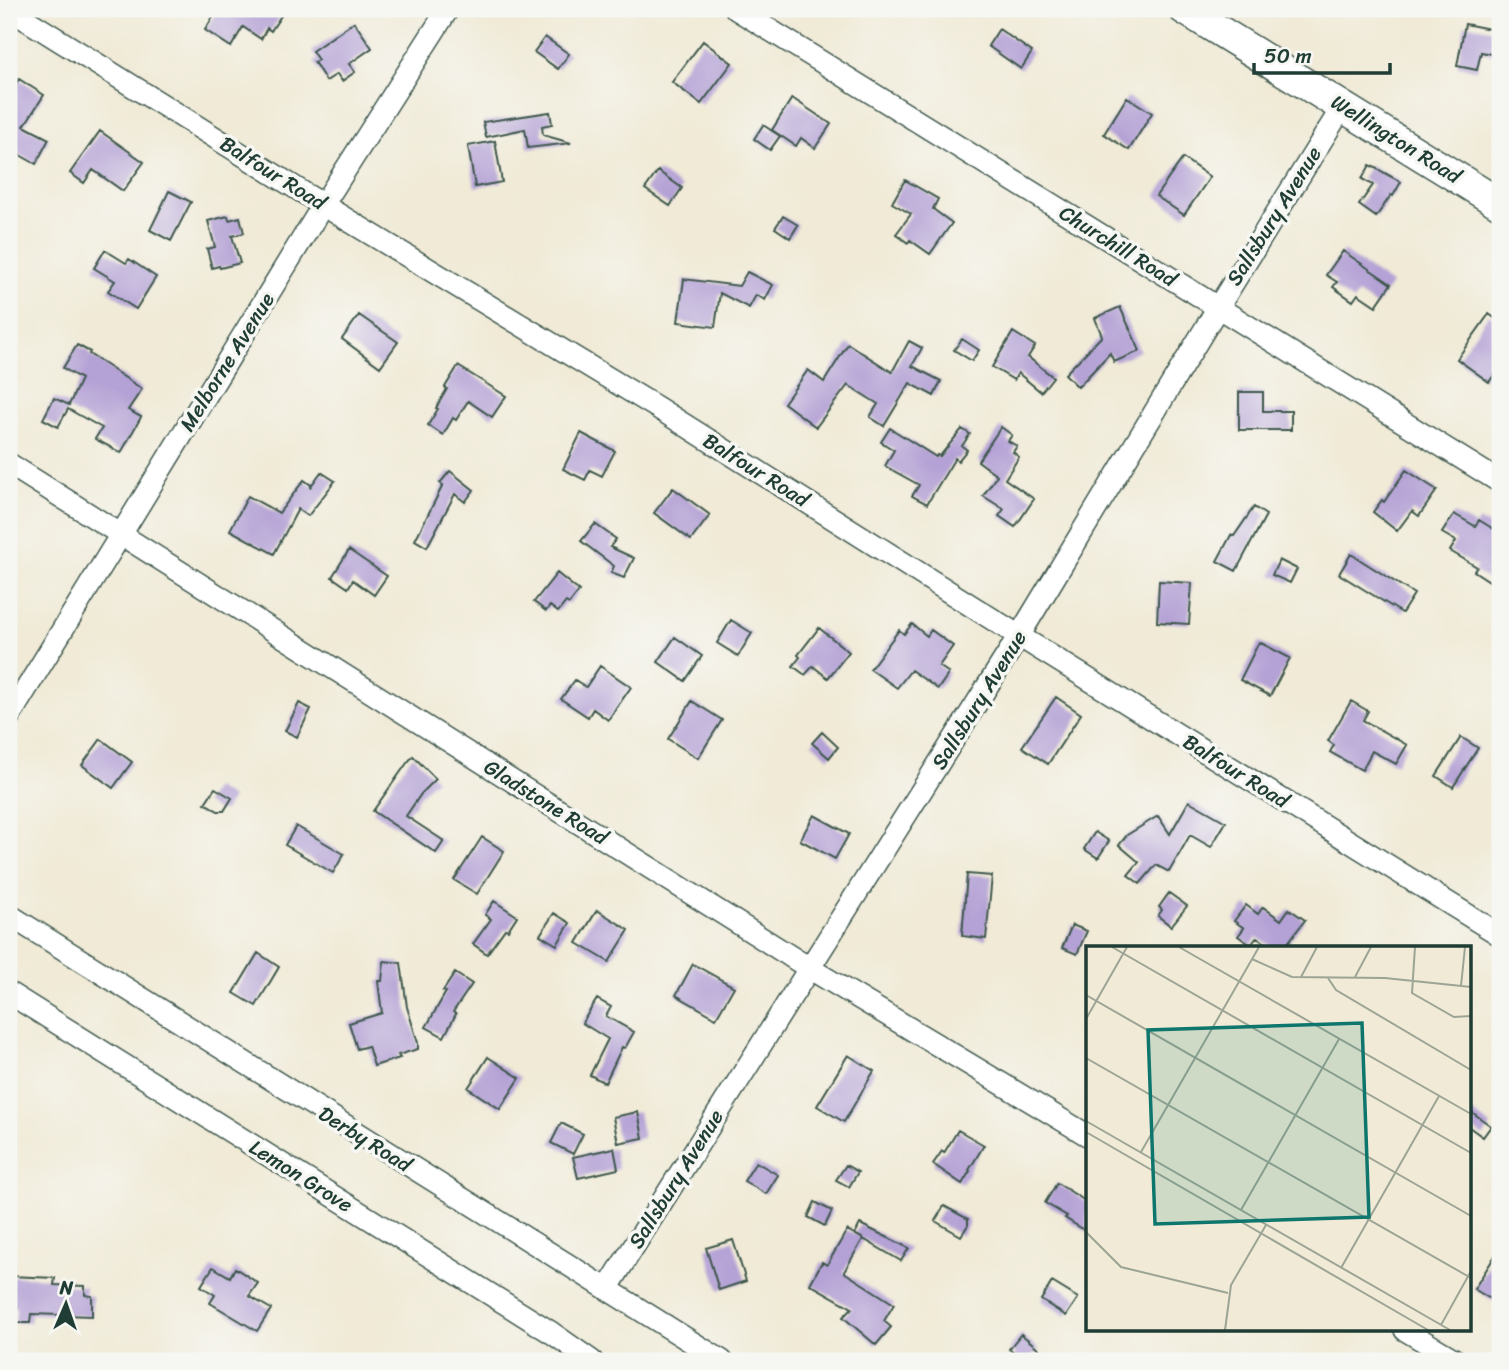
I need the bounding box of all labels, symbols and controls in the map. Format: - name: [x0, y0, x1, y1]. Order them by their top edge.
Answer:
- scale bar: [1254, 32, 1390, 76]
- text: 50 m: [1264, 37, 1312, 75]
- street label: Wellington Road: [1323, 84, 1471, 195]
- street label: Balfour Road: [212, 125, 336, 222]
- street label: Sallsbury Avenue: [1216, 138, 1332, 293]
- street label: Churchill Road: [1051, 195, 1186, 298]
- street label: Melborne Avenue: [169, 285, 285, 439]
- street label: Balfour Road: [695, 422, 819, 519]
- street label: Sallsbury Avenue: [921, 622, 1037, 777]
- street label: Balfour Road: [1175, 723, 1299, 820]
- street label: Gladstone Road: [476, 749, 618, 857]
- inset map: [1086, 946, 1470, 1332]
- street label: Derby Road: [311, 1095, 421, 1184]
- street label: Sallsbury Avenue: [618, 1101, 734, 1256]
- street label: Lemon Grove: [241, 1129, 361, 1223]
- north arrow: [32, 1268, 102, 1338]
- text: N: [58, 1271, 75, 1304]

